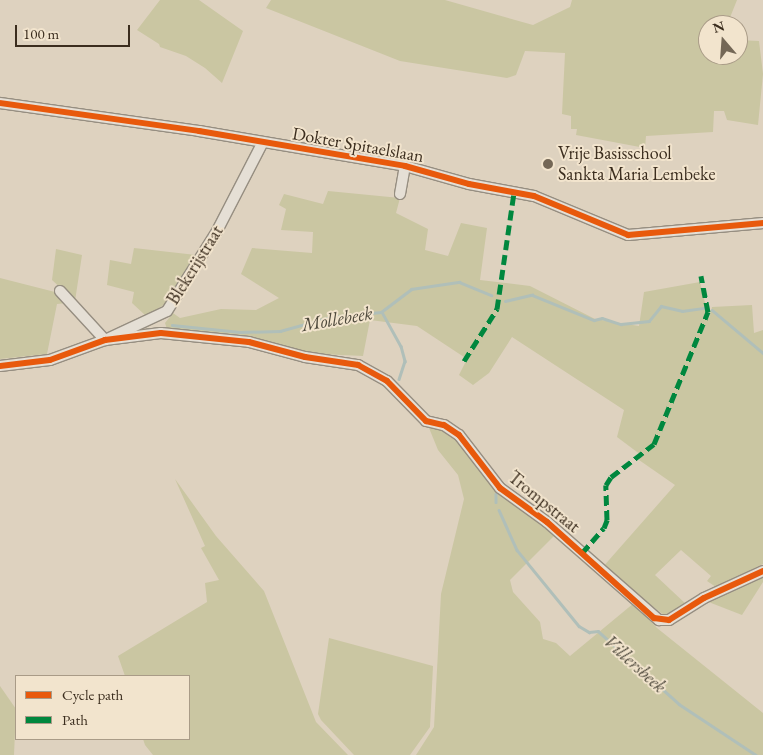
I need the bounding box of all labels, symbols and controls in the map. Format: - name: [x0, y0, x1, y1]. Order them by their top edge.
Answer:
- scale bar: [18, 15, 132, 47]
- north arrow: [698, 15, 748, 65]
- text: N: [710, 16, 727, 37]
- text: 100 m: [23, 24, 59, 43]
- street label: Dokter Spitaelslaan: [291, 123, 425, 167]
- place label: Vrije Basisschool Sankta Maria Lembeke: [558, 143, 715, 186]
- marker: Vrije Basisschool Sankta Maria Lembeke: [542, 158, 554, 170]
- street label: Blekerijstraat: [162, 221, 228, 309]
- water label: Mollebeek: [300, 302, 374, 336]
- street label: Trompstraat: [504, 467, 584, 537]
- water label: Villersbeek: [599, 630, 671, 698]
- legend: [15, 675, 190, 740]
- text: Cycle path: [62, 685, 123, 704]
- text: Path: [62, 710, 88, 729]

